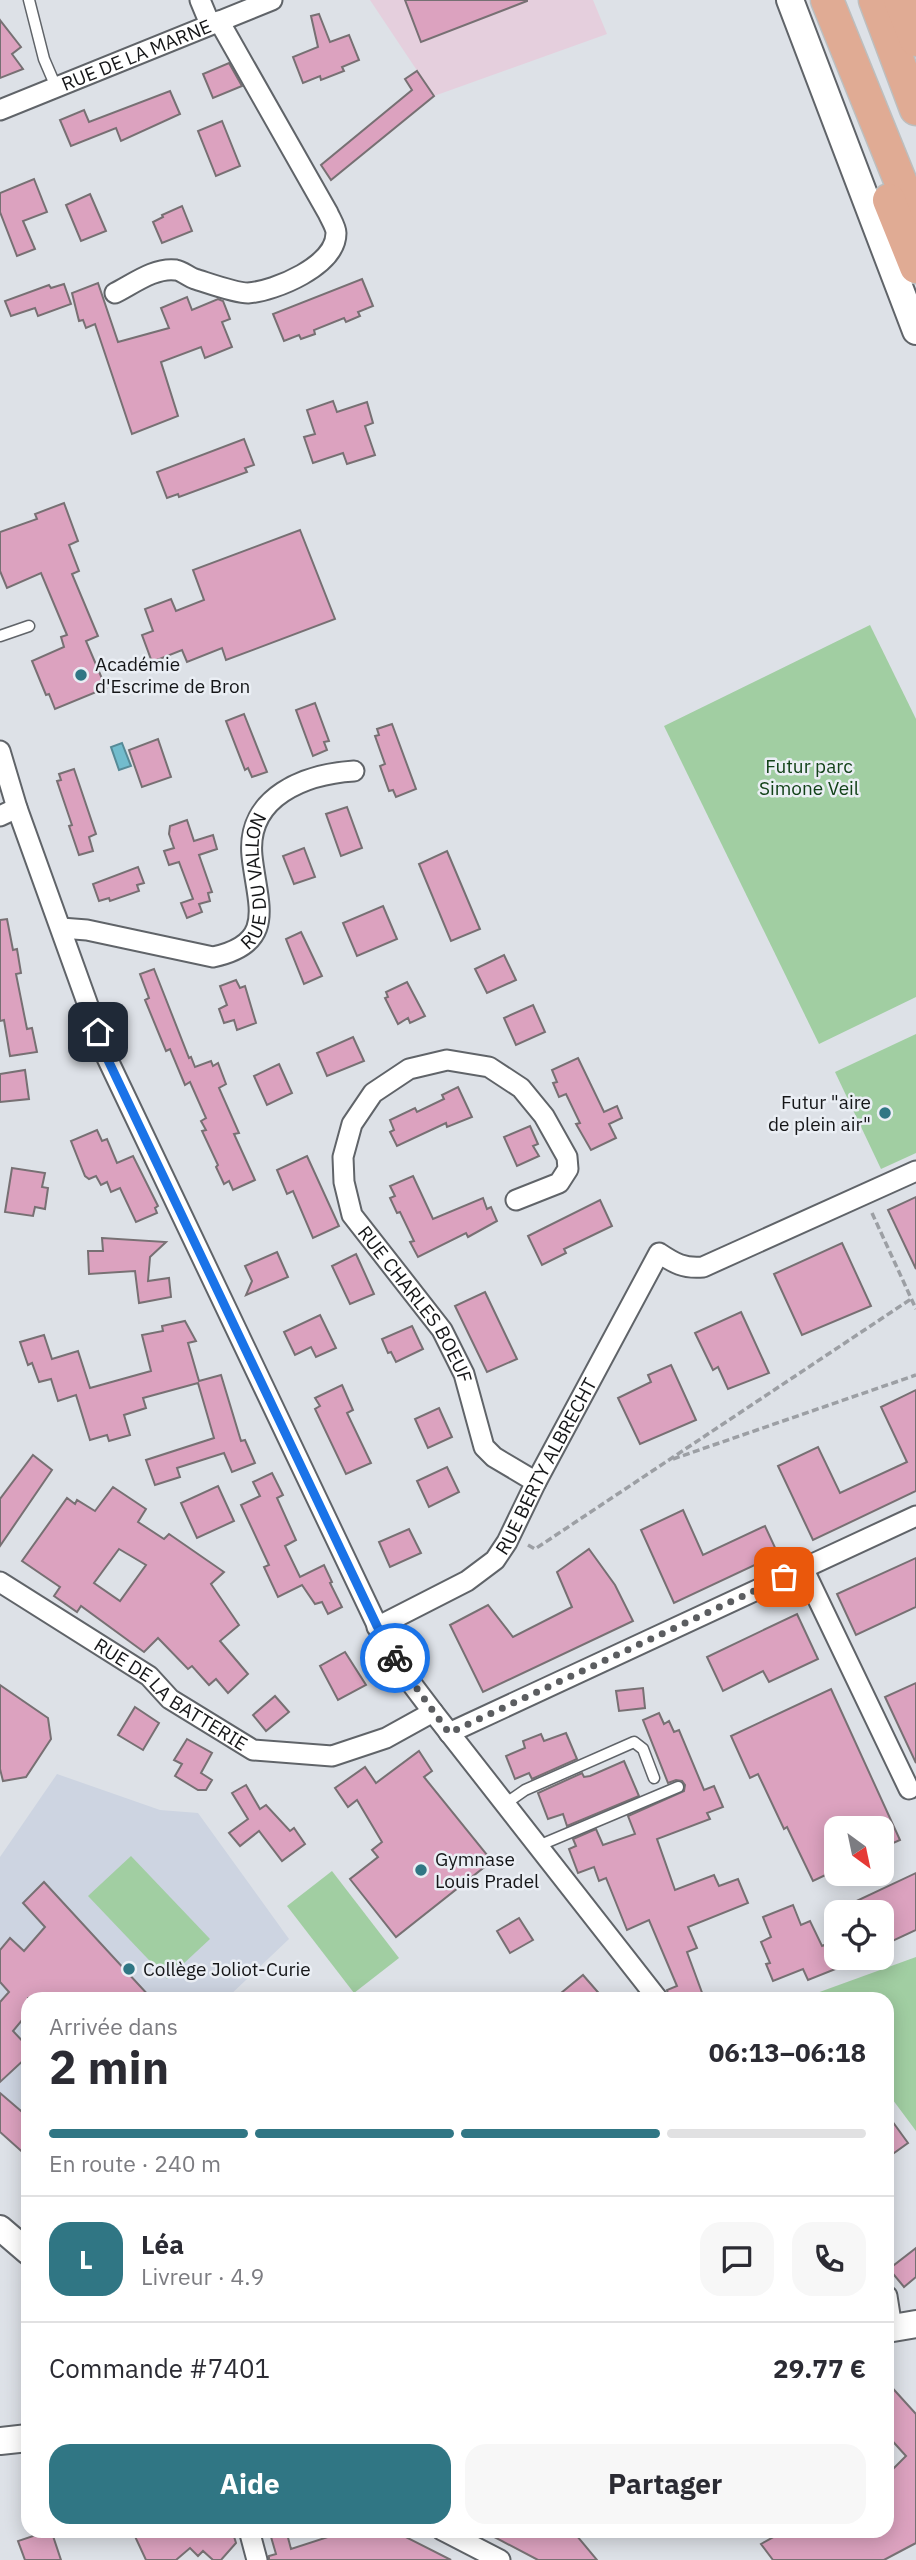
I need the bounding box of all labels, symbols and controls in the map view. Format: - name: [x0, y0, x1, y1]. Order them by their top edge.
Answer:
- street label: RUE DE LA MARNE: [58, 14, 215, 96]
- place label: Académie d'Escrime de Bron: [95, 652, 250, 698]
- marker: Académie d'Escrime de Bron: [73, 667, 89, 683]
- park label: Futur parc Simone Veil: [759, 754, 859, 800]
- street label: RUE DU VALLON: [235, 808, 271, 954]
- pin: [68, 1002, 128, 1062]
- icon: home: [79, 1013, 117, 1051]
- place label: Futur "aire de plein air": [768, 1090, 871, 1136]
- marker: Futur "aire de plein air": [877, 1105, 893, 1121]
- street label: RUE CHARLES BOEUF: [353, 1221, 478, 1385]
- street label: RUE BERTY ALBRECHT: [490, 1374, 602, 1559]
- pin: [754, 1547, 814, 1607]
- icon: bag: [765, 1558, 803, 1596]
- courier: [360, 1623, 430, 1693]
- street label: RUE DE LA BATTERIE: [90, 1633, 252, 1756]
- icon: bike: [376, 1639, 414, 1677]
- north arrow: [824, 1816, 894, 1886]
- map controls: [824, 1816, 894, 1970]
- place label: Gymnase Louis Pradel: [435, 1847, 539, 1893]
- marker: Gymnase Louis Pradel: [413, 1862, 429, 1878]
- button: locate: [824, 1900, 894, 1970]
- place label: Collège Joliot-Curie: [143, 1957, 311, 1981]
- marker: Collège Joliot-Curie: [121, 1961, 137, 1977]
- text: Arrivée dans: [49, 2011, 178, 2041]
- text: 06:13–06:18: [709, 2035, 866, 2069]
- text: 2 min: [49, 2037, 169, 2097]
- text: En route · 240 m: [49, 2148, 221, 2178]
- button: chat: [700, 2222, 774, 2296]
- button: phone: [792, 2222, 866, 2296]
- text: Léa: [141, 2227, 184, 2261]
- text: L: [79, 2242, 93, 2276]
- text: Livreur · 4.9: [141, 2261, 264, 2291]
- text: Commande #7401: [49, 2351, 270, 2385]
- text: 29.77 €: [773, 2351, 866, 2385]
- button: Aide: [49, 2444, 451, 2524]
- button: Partager: [465, 2444, 866, 2524]

